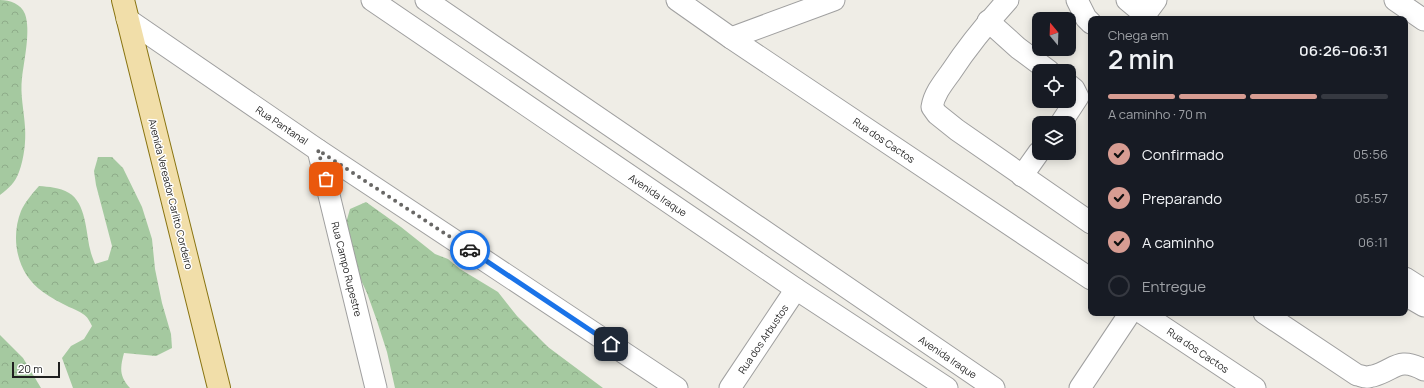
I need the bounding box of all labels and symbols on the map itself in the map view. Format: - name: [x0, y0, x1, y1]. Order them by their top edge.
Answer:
- north arrow: [1032, 12, 1076, 56]
- street label: Rua Pantanal: [253, 102, 311, 148]
- street label: Rua dos Cactos: [850, 114, 918, 166]
- street label: Avenida Vereador Carlito Cordeiro: [146, 117, 197, 271]
- pin: [309, 162, 343, 196]
- street label: Avenida Iraque: [626, 170, 690, 220]
- street label: Rua Campo Rupestre: [328, 220, 366, 318]
- courier: [450, 230, 490, 270]
- street label: Rua dos Arbustos: [735, 302, 791, 376]
- street label: Rua dos Cactos: [1164, 324, 1232, 376]
- pin: [594, 327, 628, 361]
- street label: Avenida Iraque: [916, 332, 980, 382]
- scale bar: [12, 360, 60, 379]

